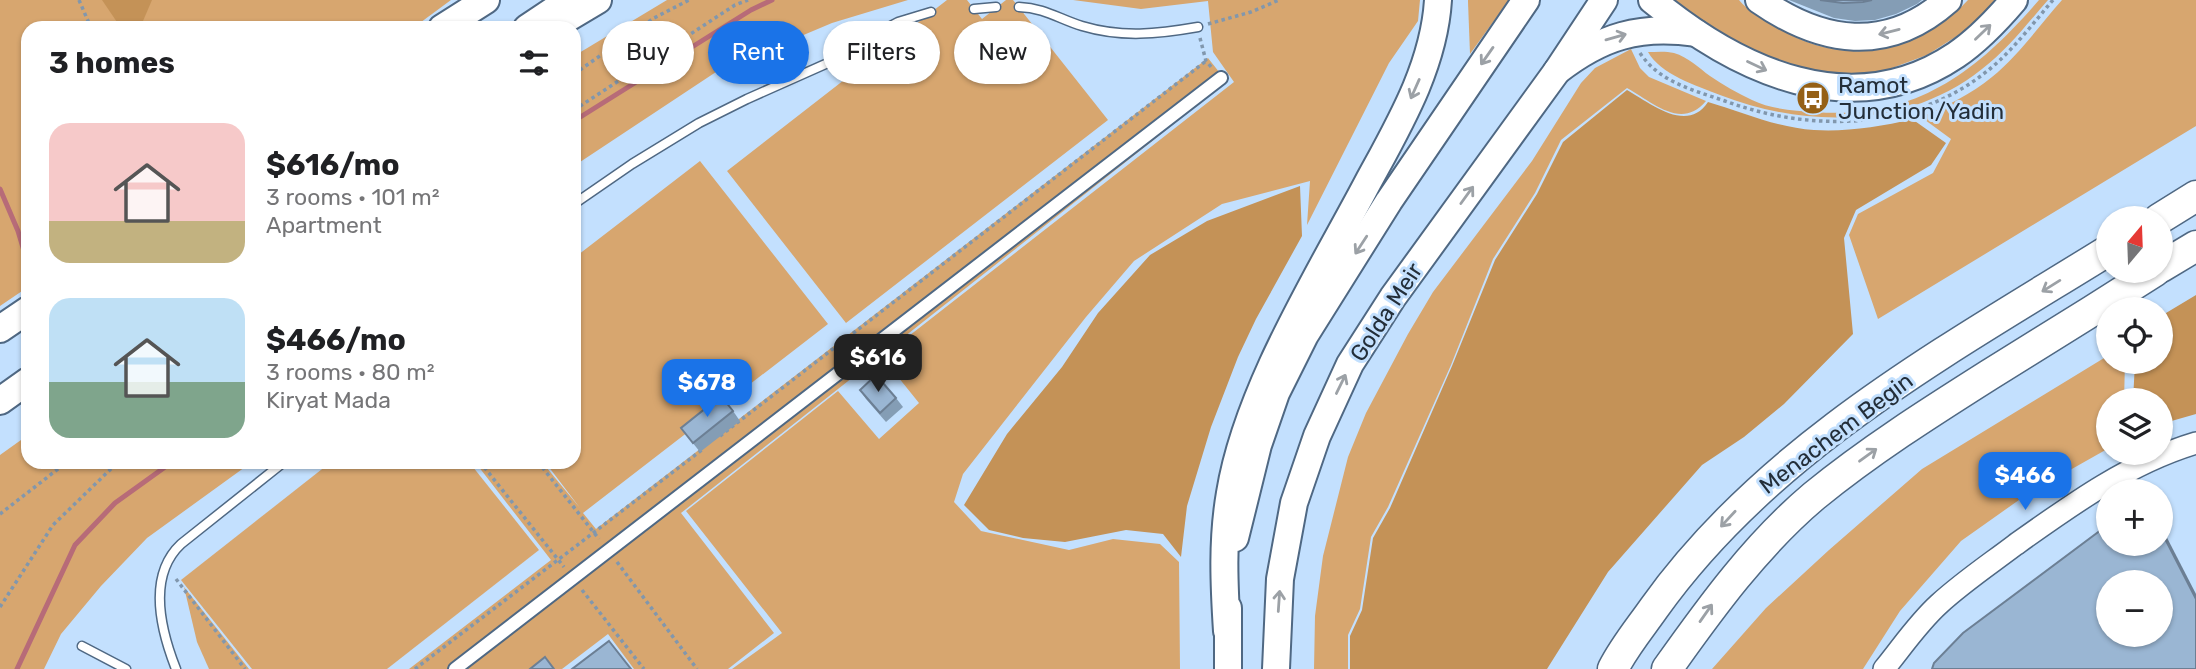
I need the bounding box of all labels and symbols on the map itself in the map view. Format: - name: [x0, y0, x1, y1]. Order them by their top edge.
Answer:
- one-way arrow: [1974, 23, 1991, 40]
- one-way arrow: [1878, 26, 1901, 39]
- one-way arrow: [1605, 30, 1627, 43]
- one-way arrow: [1480, 46, 1494, 65]
- one-way arrow: [1746, 60, 1767, 74]
- place label: Ramot Junction/Yadin: [1838, 71, 2004, 125]
- one-way arrow: [1408, 78, 1421, 99]
- bus stop icon: Ramot Junction/Yadin: [1794, 79, 1832, 117]
- one-way arrow: [1460, 186, 1474, 205]
- north arrow: [2096, 206, 2174, 284]
- one-way arrow: [1353, 235, 1368, 254]
- street label: Golda Meir: [1344, 257, 1428, 367]
- one-way arrow: [2041, 280, 2061, 294]
- pin: $616: [837, 334, 919, 394]
- pin: $678: [666, 360, 748, 419]
- street label: Menachem Begin: [1754, 366, 1918, 500]
- one-way arrow: [1335, 374, 1348, 395]
- one-way arrow: [1858, 448, 1877, 462]
- pin: $466: [1984, 452, 2066, 512]
- one-way arrow: [1720, 510, 1737, 527]
- one-way arrow: [1273, 590, 1286, 613]
- one-way arrow: [1699, 604, 1713, 623]

